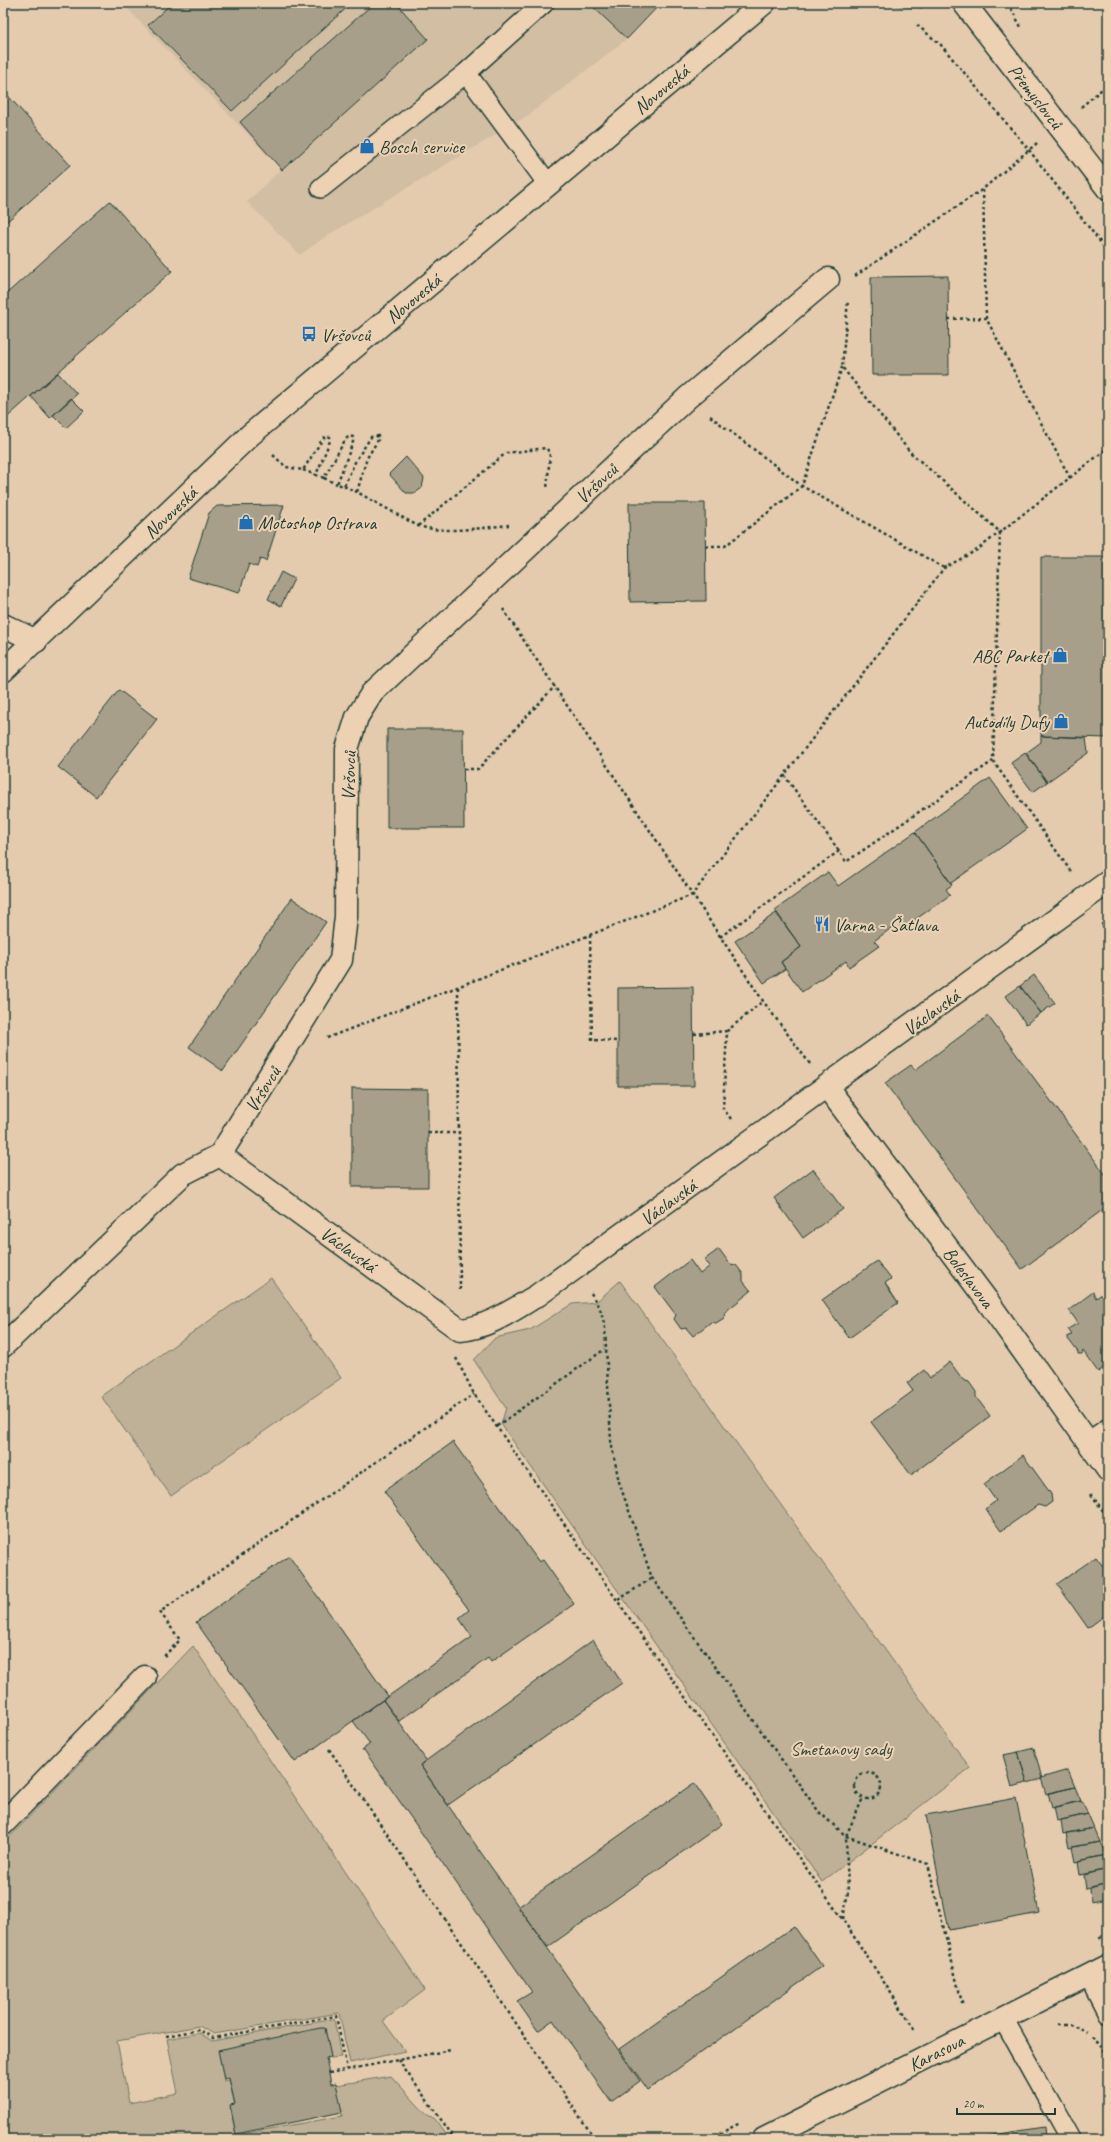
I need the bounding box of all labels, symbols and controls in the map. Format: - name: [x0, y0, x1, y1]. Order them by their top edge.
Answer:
- street label: Novoveská: [629, 58, 696, 120]
- street label: Přemyslovců: [1002, 59, 1069, 135]
- place label: Bosch service: [379, 135, 466, 159]
- shop icon: Bosch service: [358, 137, 376, 155]
- street label: Novoveská: [381, 267, 448, 329]
- place label: Vršovců: [321, 323, 372, 347]
- bus stop icon: Vršovců: [300, 325, 318, 343]
- street label: Vršovců: [571, 457, 624, 509]
- street label: Novoveská: [139, 480, 204, 544]
- place label: Motoshop Ostrava: [258, 511, 378, 535]
- shop icon: Motoshop Ostrava: [237, 513, 255, 531]
- place label: ABC Parket: [972, 644, 1051, 668]
- shop icon: ABC Parket: [1051, 646, 1069, 664]
- place label: Autodíly Dufy: [964, 710, 1051, 734]
- shop icon: Autodíly Dufy: [1052, 712, 1070, 730]
- street label: Vršovců: [336, 749, 362, 801]
- place label: Varna - Šatlava: [834, 913, 940, 937]
- restaurant icon: Varna - Šatlava: [813, 915, 831, 933]
- street label: Václavská: [899, 983, 966, 1041]
- street label: Vršovců: [240, 1061, 287, 1117]
- street label: Václavská: [636, 1173, 703, 1231]
- street label: Václavská: [316, 1221, 383, 1279]
- street label: Boleslavova: [937, 1242, 1000, 1314]
- park label: Smetanovy sady: [790, 1737, 893, 1761]
- street label: Karasova: [905, 2028, 970, 2077]
- scale bar: [957, 2090, 1055, 2116]
- text: 20 m: [963, 2096, 985, 2112]

